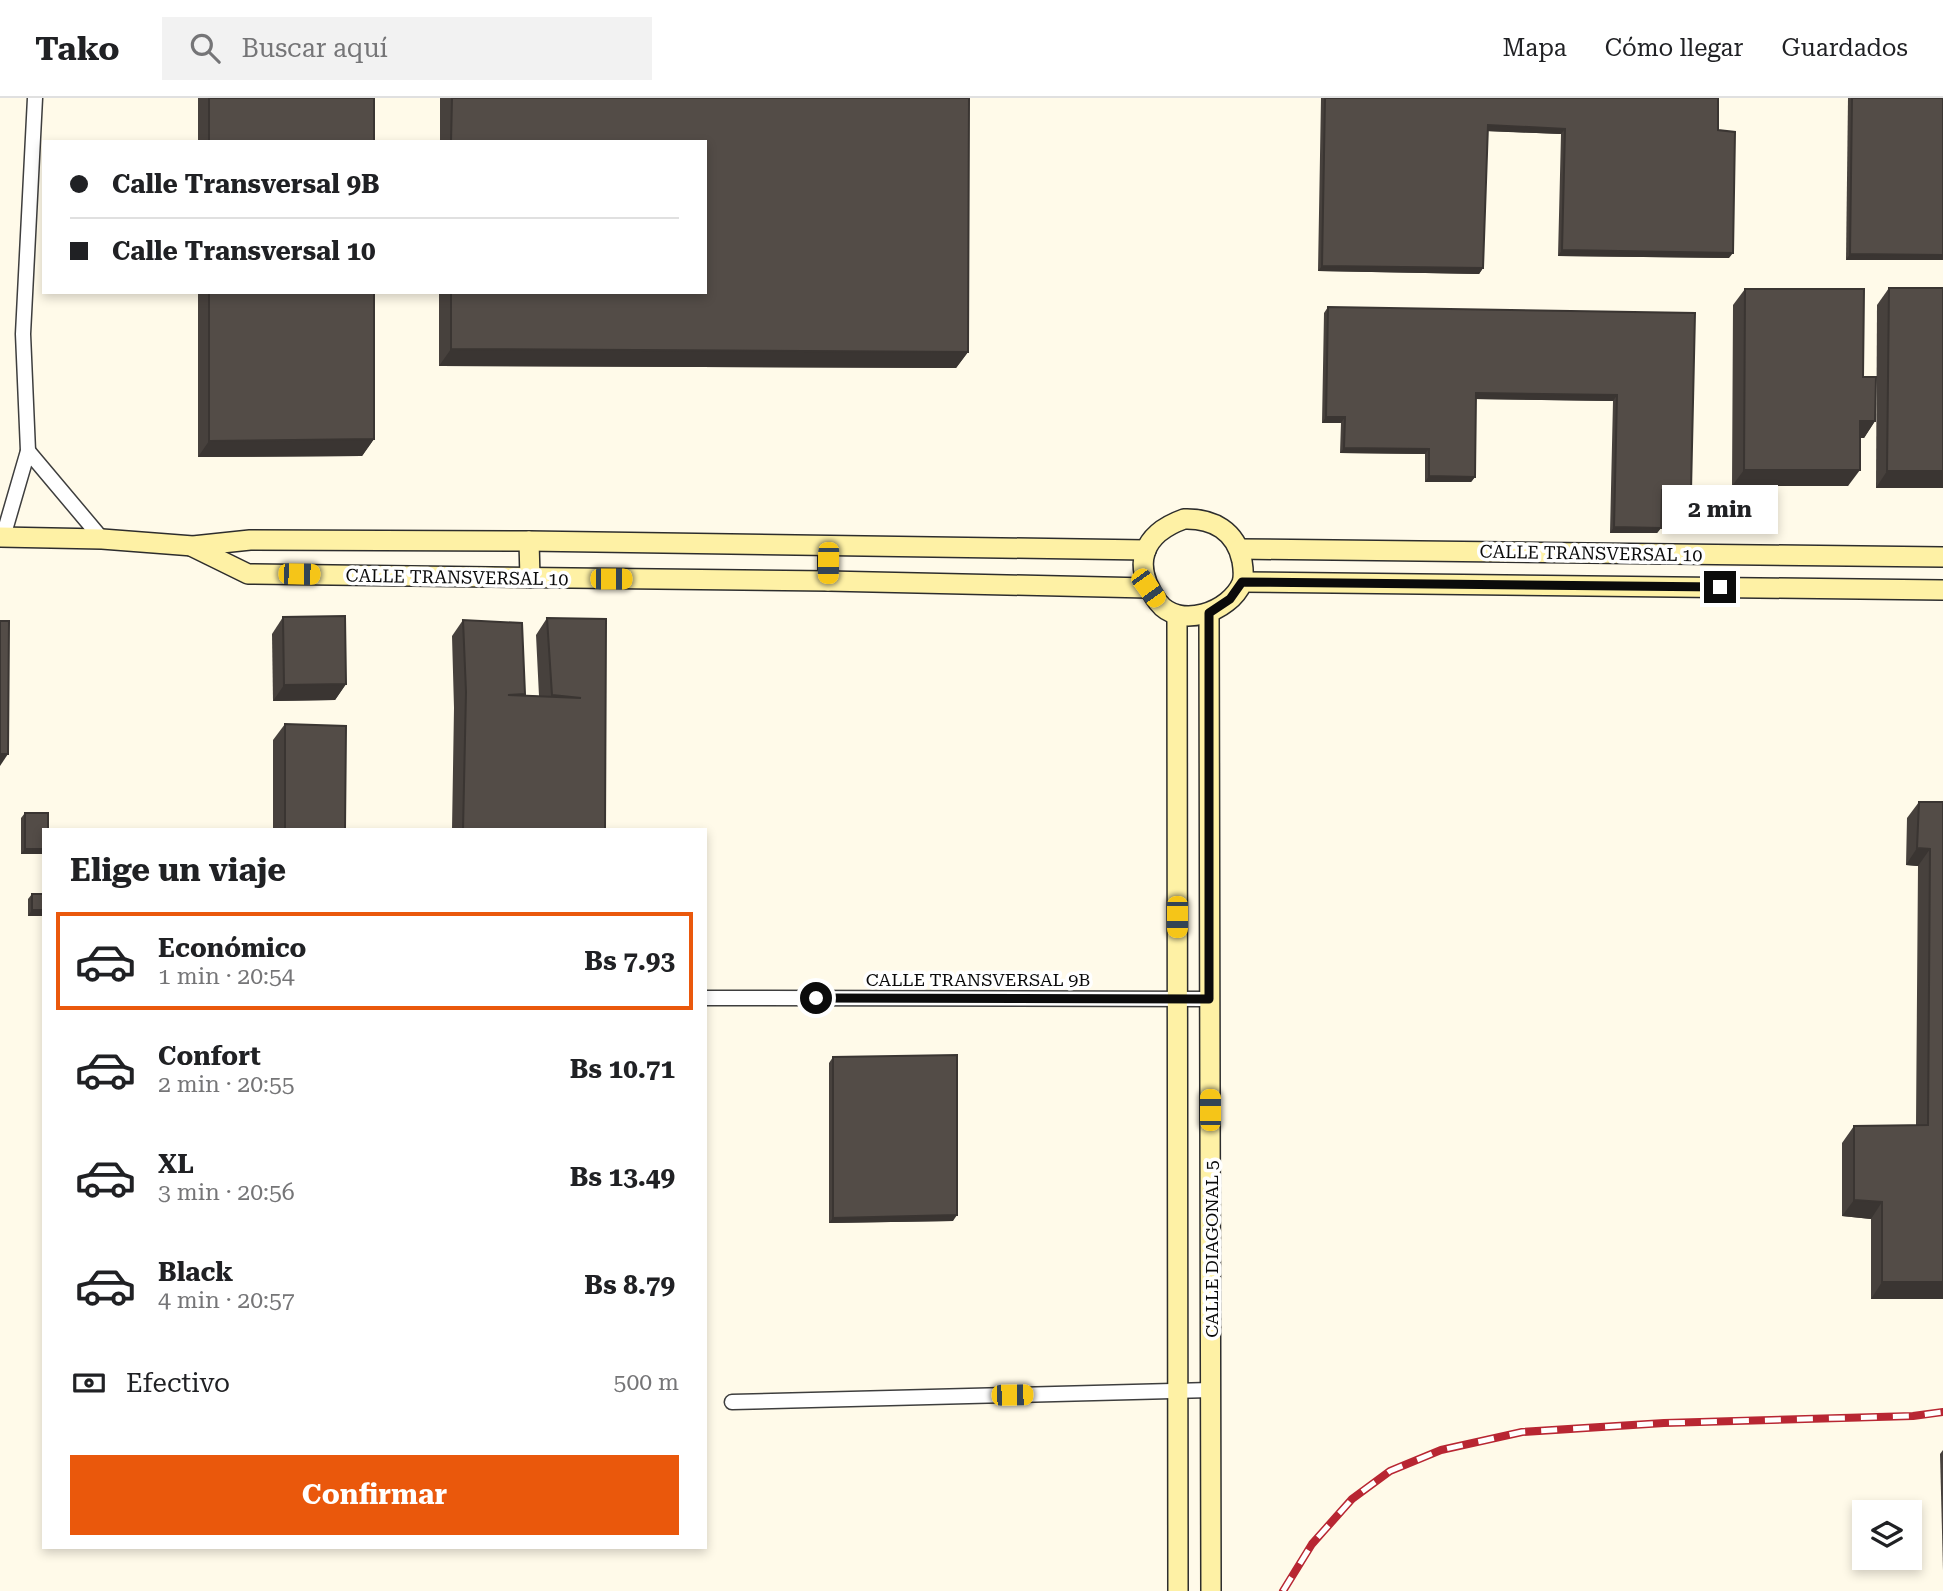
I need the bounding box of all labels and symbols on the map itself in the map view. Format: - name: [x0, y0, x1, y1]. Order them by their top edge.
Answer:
- callout: 2 min: [1662, 486, 1778, 534]
- street label: CALLE TRANSVERSAL 10: [1479, 541, 1703, 565]
- car: [818, 542, 839, 584]
- car: [278, 563, 321, 585]
- street label: CALLE TRANSVERSAL 10: [345, 565, 569, 589]
- car: [1128, 565, 1169, 611]
- car: [591, 569, 633, 590]
- route end: [1704, 571, 1736, 603]
- car: [1167, 896, 1188, 938]
- street label: CALLE TRANSVERSAL 9B: [866, 969, 1090, 990]
- route start: [800, 982, 832, 1014]
- car: [1200, 1089, 1221, 1131]
- street label: CALLE DIAGONAL 5: [1201, 1160, 1222, 1338]
- car: [991, 1384, 1034, 1406]

